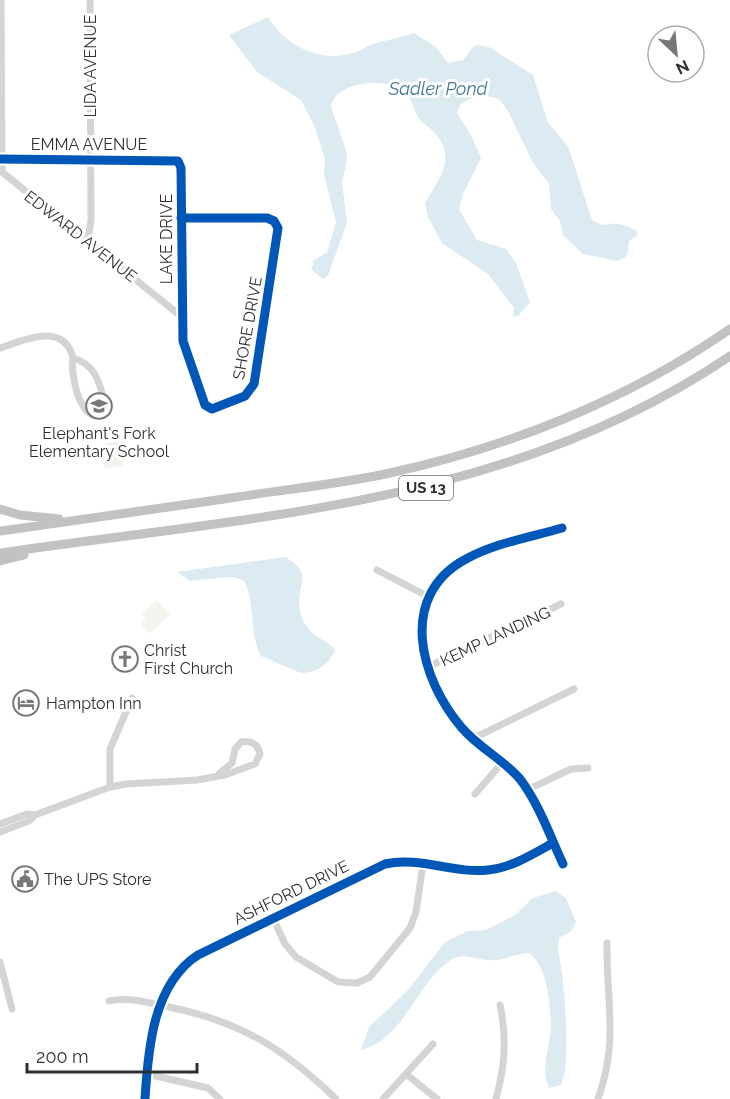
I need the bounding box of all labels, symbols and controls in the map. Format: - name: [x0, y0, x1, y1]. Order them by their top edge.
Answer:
- street label: LIDA AVENUE: [81, 14, 100, 117]
- north arrow: [646, 24, 706, 84]
- text: N: [673, 56, 692, 78]
- water label: Sadler Pond: [388, 78, 488, 99]
- street label: EMMA AVENUE: [31, 135, 147, 154]
- street label: EDWARD AVENUE: [21, 187, 141, 286]
- street label: LAKE DRIVE: [157, 193, 176, 284]
- street label: SHORE DRIVE: [229, 275, 266, 381]
- school or university icon: Elephant's Fork Elementary School: [84, 391, 114, 421]
- place label: Elephant's Fork Elementary School: [29, 424, 170, 461]
- road number: US 13: [399, 476, 453, 500]
- street label: KEMP LANDING: [437, 603, 553, 670]
- place label: Christ First Church: [144, 641, 233, 678]
- church icon: Christ First Church: [110, 644, 140, 674]
- hotel icon: Hampton Inn: [11, 688, 41, 718]
- place label: Hampton Inn: [46, 694, 142, 713]
- street label: ASHFORD DRIVE: [231, 856, 352, 929]
- public building icon: The UPS Store: [10, 864, 40, 894]
- place label: The UPS Store: [44, 870, 151, 889]
- scale bar: [27, 1036, 196, 1074]
- text: 200 m: [36, 1046, 89, 1067]

